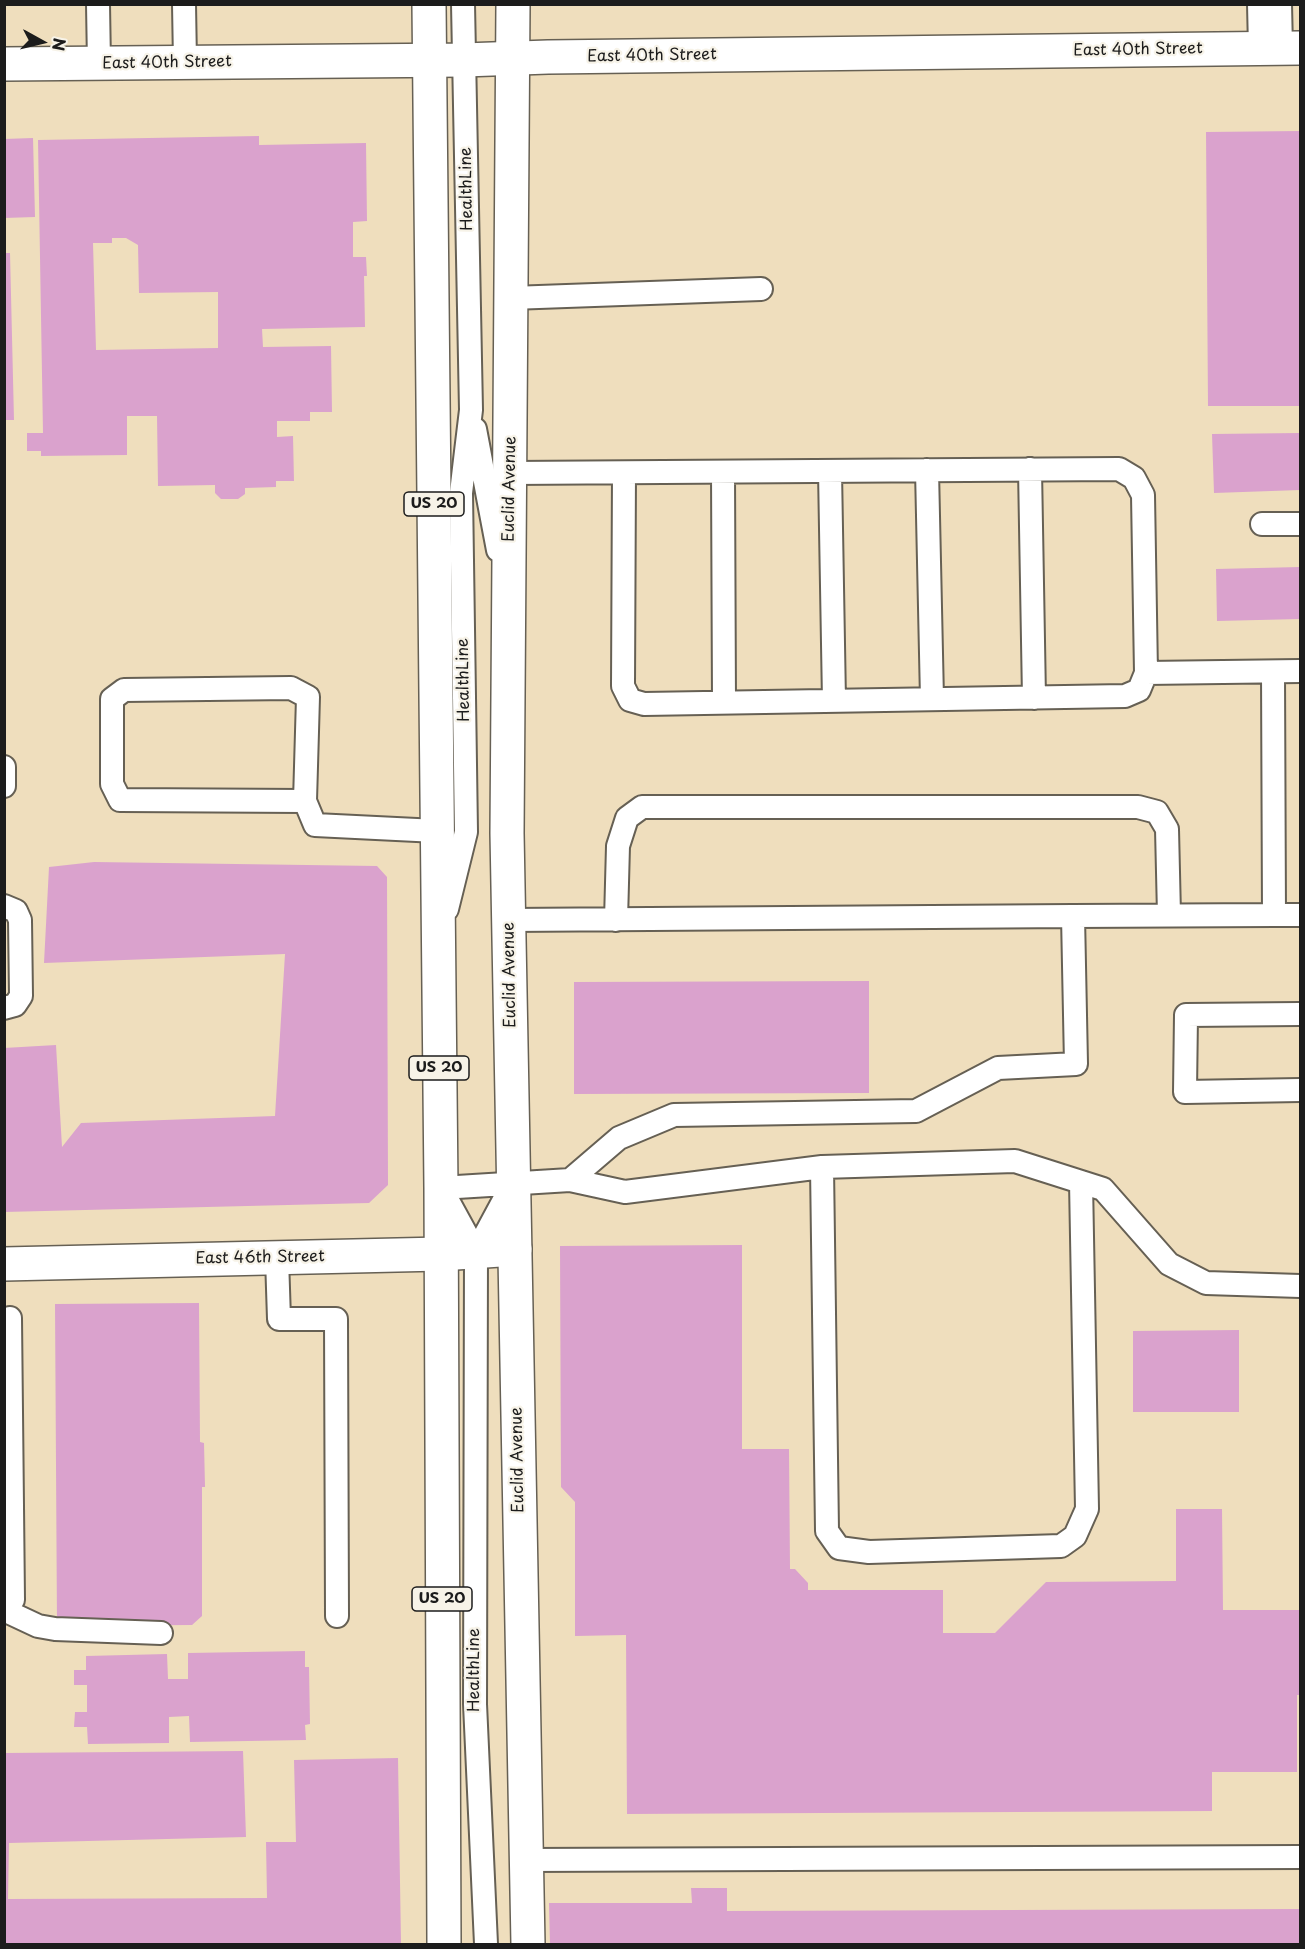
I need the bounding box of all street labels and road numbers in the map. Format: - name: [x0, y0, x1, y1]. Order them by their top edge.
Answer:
- street label: East 40th Street: [1073, 39, 1203, 61]
- street label: East 40th Street: [587, 45, 717, 67]
- street label: East 40th Street: [102, 52, 232, 74]
- street label: HealthLine: [457, 147, 477, 231]
- street label: Euclid Avenue: [499, 436, 521, 542]
- road number: US 20: [404, 492, 464, 516]
- street label: HealthLine: [454, 638, 474, 722]
- street label: Euclid Avenue: [499, 922, 521, 1028]
- road number: US 20: [409, 1056, 469, 1080]
- street label: East 46th Street: [195, 1247, 325, 1269]
- street label: Euclid Avenue: [507, 1407, 529, 1513]
- road number: US 20: [412, 1587, 472, 1611]
- street label: HealthLine: [465, 1628, 485, 1712]

